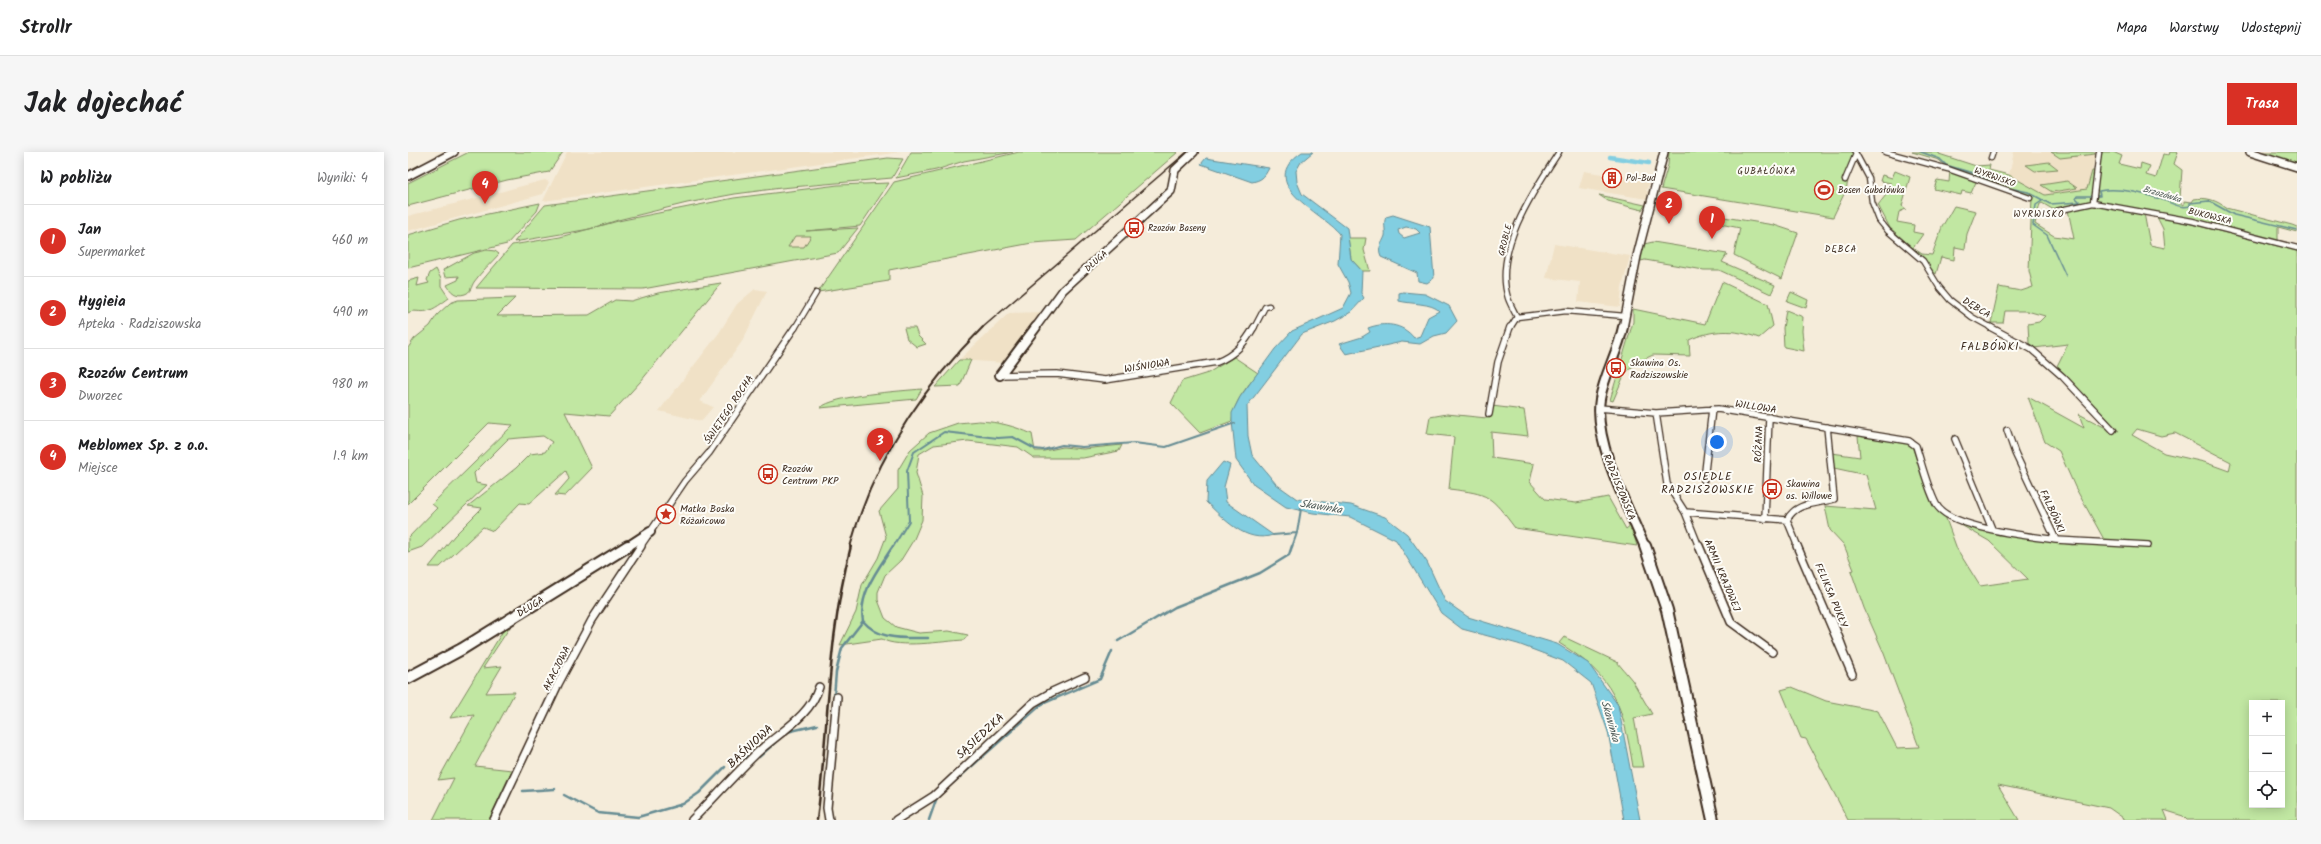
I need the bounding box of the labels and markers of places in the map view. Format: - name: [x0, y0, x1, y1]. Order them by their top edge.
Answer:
- building icon: Pol-Bud: [1601, 167, 1623, 189]
- pin: 4: [472, 171, 498, 204]
- place label: Pol-Bud: [1626, 171, 1656, 186]
- sports icon: Basen Gubałówka: [1813, 179, 1835, 201]
- place label: Basen Gubałówka: [1838, 183, 1905, 198]
- pin: 2: [1656, 191, 1682, 224]
- pin: 1: [1699, 206, 1725, 239]
- bus stop icon: Rzozów Baseny: [1123, 217, 1145, 239]
- place label: Rzozów Baseny: [1148, 221, 1207, 236]
- place label: Skawina Os. Radziszowskie: [1630, 355, 1689, 383]
- bus stop icon: Skawina Os. Radziszowskie: [1605, 357, 1627, 379]
- pin: 3: [867, 428, 893, 461]
- place label: Rzozów Centrum PKP: [782, 461, 839, 489]
- bus stop icon: Rzozów Centrum PKP: [757, 463, 779, 485]
- place label: Skawina os. Willowe: [1786, 476, 1833, 504]
- bus stop icon: Skawina os. Willowe: [1761, 478, 1783, 500]
- place label: Matka Boska Różańcowa: [680, 501, 735, 529]
- place icon: Matka Boska Różańcowa: [655, 503, 677, 525]

